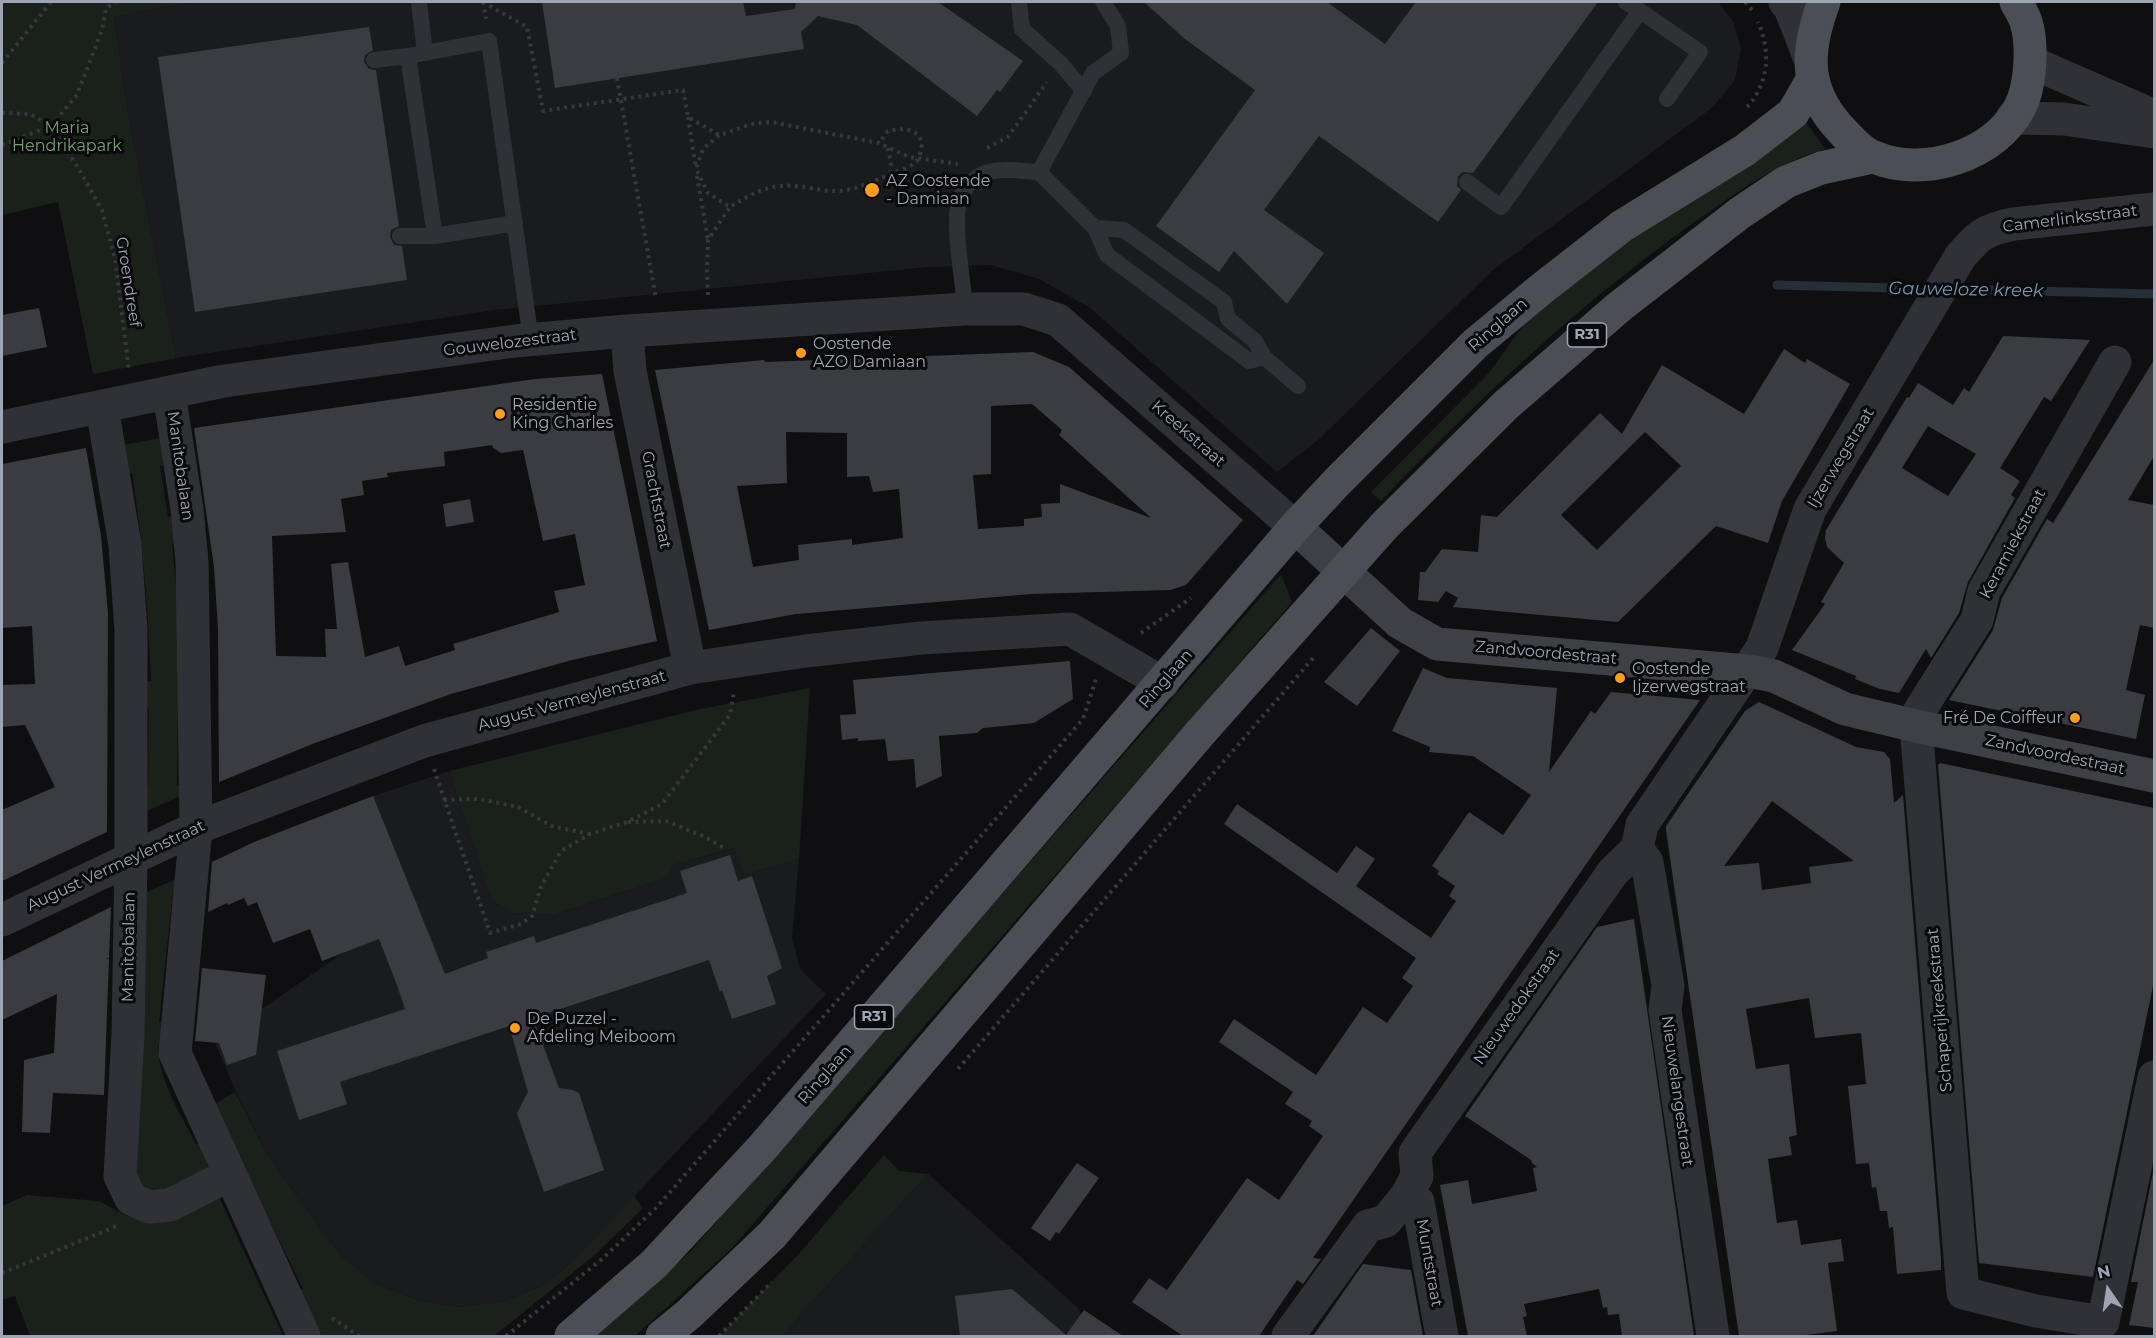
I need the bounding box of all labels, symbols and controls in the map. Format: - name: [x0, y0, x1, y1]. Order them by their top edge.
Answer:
- park label: Maria Hendrikapark: [12, 118, 122, 156]
- place label: AZ Oostende - Damiaan: [886, 171, 991, 209]
- marker: AZ Oostende - Damiaan: [863, 181, 881, 199]
- street label: Camerlinksstraat: [2002, 201, 2138, 237]
- street label: Groendreef: [111, 236, 145, 328]
- water label: Gauweloze kreek: [1888, 278, 2044, 302]
- street label: Ringlaan: [1465, 294, 1531, 356]
- road number: R31: [1568, 323, 1606, 347]
- street label: Gouwelozestraat: [442, 325, 578, 361]
- place label: Oostende AZO Damiaan: [813, 334, 926, 372]
- marker: Oostende AZO Damiaan: [794, 346, 808, 360]
- place label: Residentie King Charles: [512, 395, 613, 433]
- street label: Kreekstraat: [1147, 397, 1229, 471]
- street label: Ijzerwegstraat: [1803, 404, 1879, 512]
- marker: Residentie King Charles: [493, 407, 507, 421]
- street label: Manitobalaan: [163, 410, 197, 522]
- street label: Grachtstraat: [637, 449, 675, 551]
- street label: Keramiekstraat: [1976, 486, 2050, 602]
- street label: Zandvoordestraat: [1474, 637, 1618, 669]
- street label: Ringlaan: [1135, 646, 1197, 712]
- place label: Oostende Ijzerwegstraat: [1632, 659, 1746, 697]
- street label: August Vermeylenstraat: [476, 667, 668, 735]
- marker: Oostende Ijzerwegstraat: [1613, 671, 1627, 685]
- place label: Fré De Coiffeur: [1943, 708, 2063, 728]
- marker: Fré De Coiffeur: [2068, 711, 2082, 725]
- street label: Zandvoordestraat: [1983, 731, 2127, 779]
- street label: August Vermeylenstraat: [24, 816, 208, 916]
- street label: Manitobalaan: [118, 892, 140, 1002]
- street label: Schaperijkreekstraat: [1923, 927, 1957, 1093]
- street label: Nieuwedokstraat: [1470, 945, 1564, 1069]
- road number: R31: [854, 1005, 894, 1029]
- place label: De Puzzel - Afdeling Meiboom: [527, 1009, 676, 1047]
- street label: Nieuwelangestraat: [1657, 1014, 1697, 1168]
- marker: De Puzzel - Afdeling Meiboom: [508, 1021, 522, 1035]
- street label: Ringlaan: [794, 1042, 856, 1108]
- street label: Muntstraat: [1412, 1218, 1446, 1308]
- north arrow: [2078, 1260, 2138, 1320]
- text: N: [2095, 1261, 2112, 1283]

